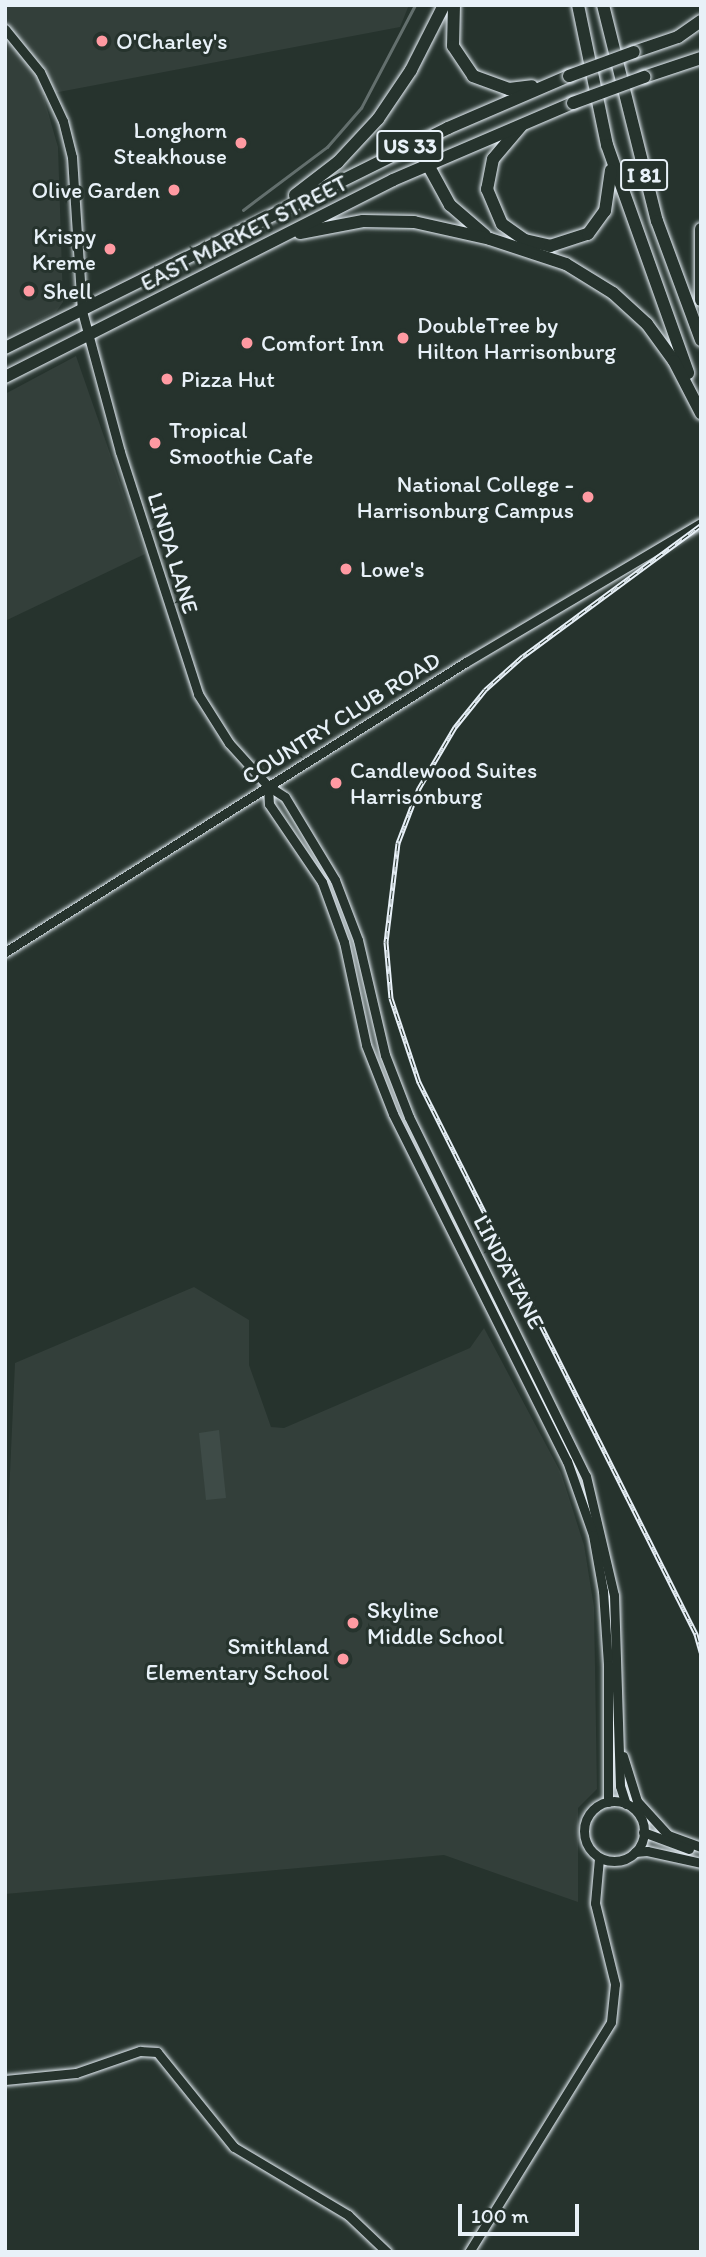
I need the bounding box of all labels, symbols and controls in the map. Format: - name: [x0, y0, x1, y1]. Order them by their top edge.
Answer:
- place label: O'Charley's: [116, 27, 228, 55]
- marker: O'Charley's: [94, 33, 110, 49]
- place label: Longhorn Steakhouse: [114, 116, 227, 170]
- road number: US 33: [375, 128, 445, 164]
- marker: Longhorn Steakhouse: [233, 135, 249, 151]
- road number: I 81: [620, 158, 668, 192]
- street label: EAST MARKET STREET: [135, 169, 353, 297]
- place label: Olive Garden: [31, 176, 160, 204]
- marker: Olive Garden: [166, 182, 182, 198]
- place label: Krispy Kreme: [32, 222, 96, 276]
- marker: Krispy Kreme: [102, 241, 118, 257]
- place label: Shell: [43, 277, 92, 305]
- marker: Shell: [21, 283, 37, 299]
- place label: DoubleTree by Hilton Harrisonburg: [417, 311, 616, 365]
- place label: Comfort Inn: [261, 329, 384, 357]
- marker: DoubleTree by Hilton Harrisonburg: [395, 330, 411, 346]
- marker: Comfort Inn: [239, 335, 255, 351]
- place label: Pizza Hut: [181, 365, 275, 393]
- marker: Pizza Hut: [159, 371, 175, 387]
- place label: Tropical Smoothie Cafe: [169, 416, 314, 470]
- marker: Tropical Smoothie Cafe: [147, 435, 163, 451]
- place label: National College - Harrisonburg Campus: [356, 470, 574, 524]
- street label: LINDA LANE: [141, 489, 205, 617]
- marker: National College - Harrisonburg Campus: [580, 489, 596, 505]
- place label: Lowe's: [360, 555, 425, 583]
- marker: Lowe's: [338, 561, 354, 577]
- street label: COUNTRY CLUB ROAD: [237, 646, 445, 790]
- place label: Candlewood Suites Harrisonburg: [350, 756, 538, 810]
- marker: Candlewood Suites Harrisonburg: [328, 775, 344, 791]
- street label: LINDA LANE: [467, 1210, 551, 1334]
- place label: Skyline Middle School: [367, 1596, 504, 1650]
- marker: Skyline Middle School: [345, 1615, 361, 1631]
- place label: Smithland Elementary School: [146, 1632, 329, 1686]
- marker: Smithland Elementary School: [335, 1651, 351, 1667]
- scale bar: [461, 2190, 582, 2234]
- text: 100 m: [471, 2203, 529, 2228]

